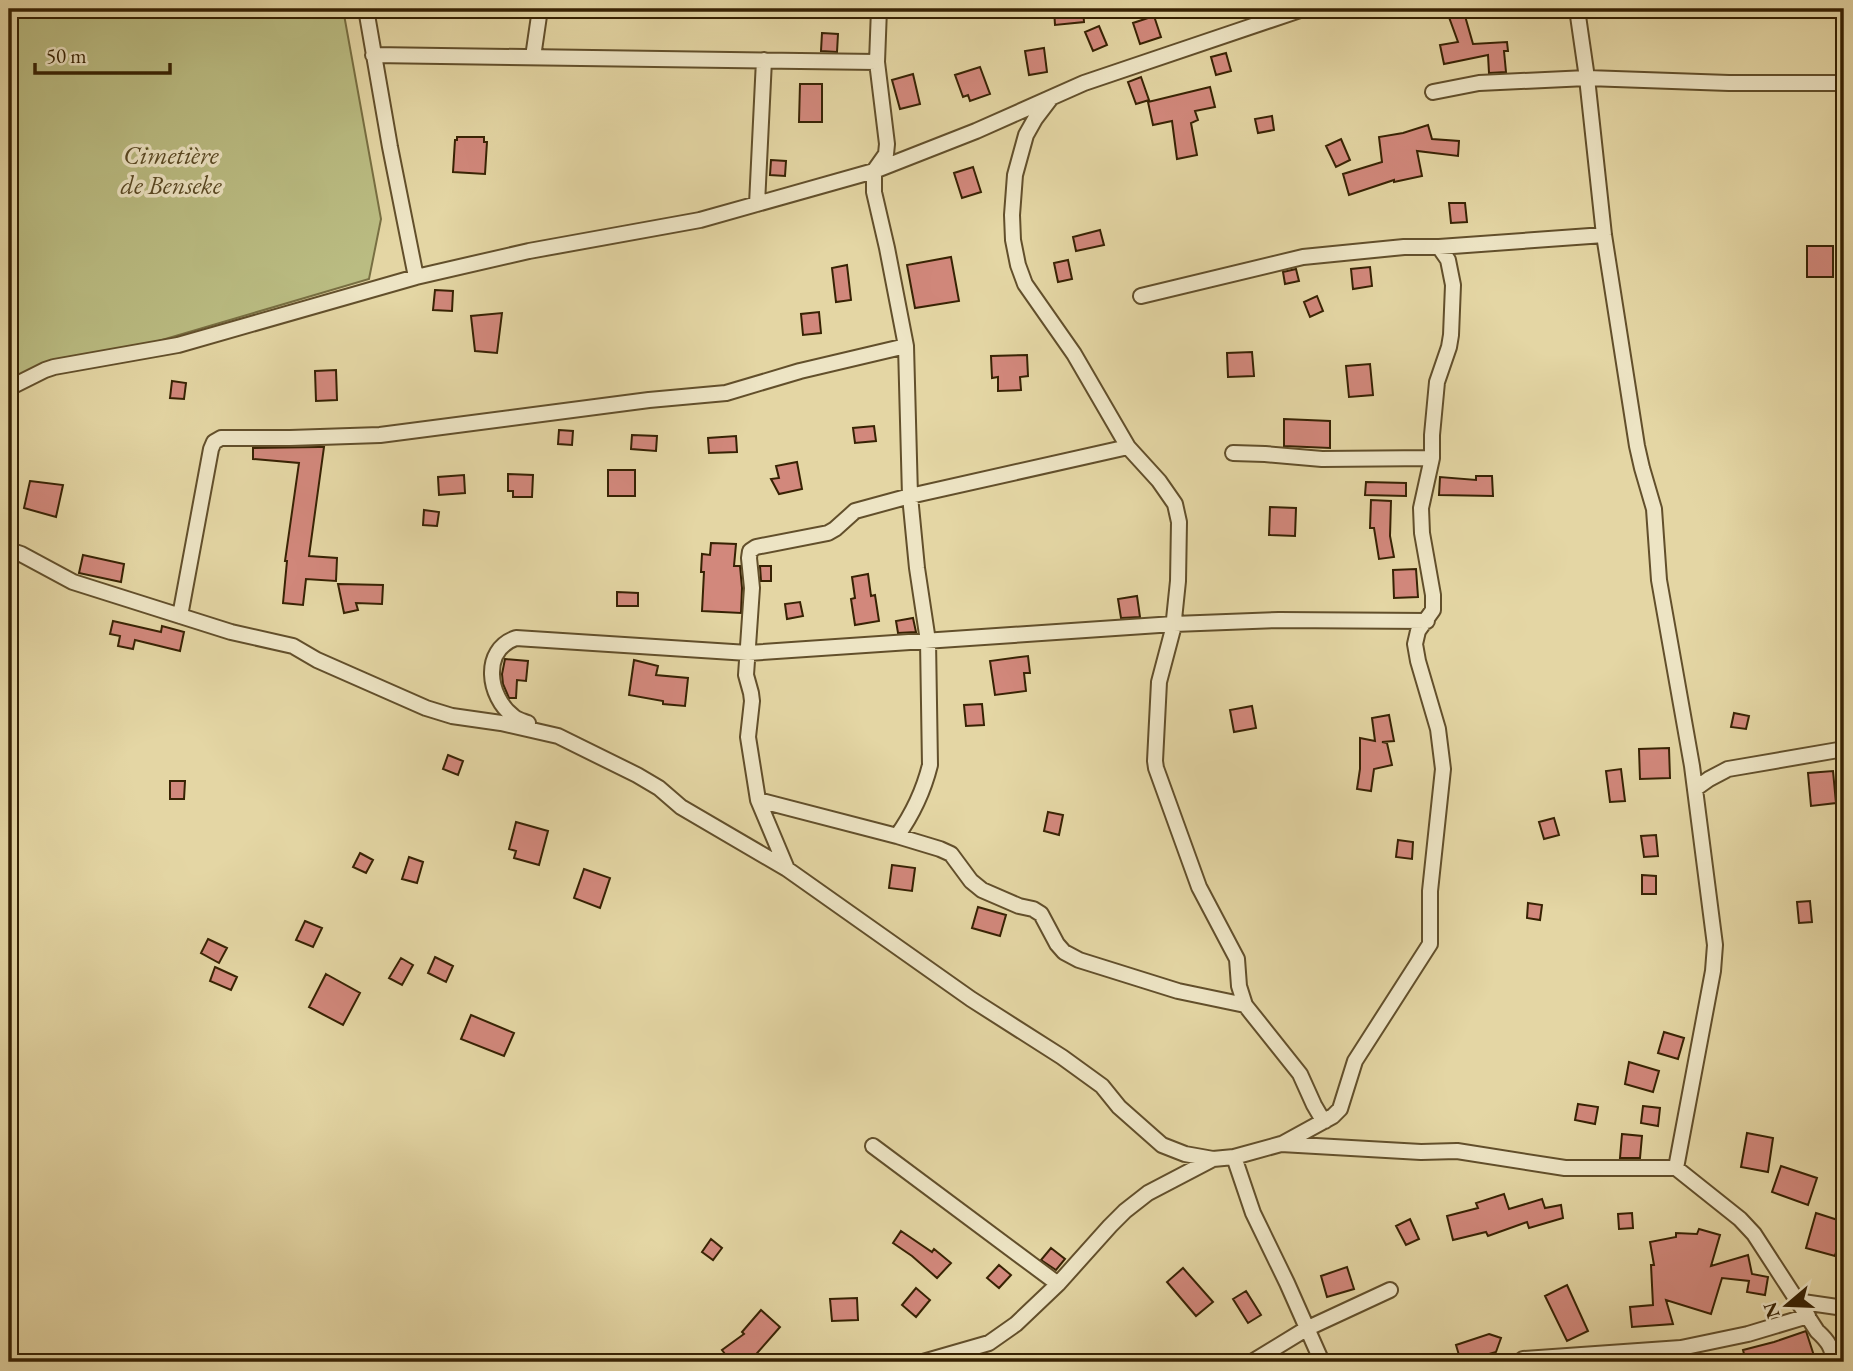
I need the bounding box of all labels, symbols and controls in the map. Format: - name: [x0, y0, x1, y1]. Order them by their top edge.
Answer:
- scale bar: [35, 32, 170, 76]
- text: 50 m: [46, 42, 87, 69]
- park label: Cimetière de Benseke: [120, 138, 223, 202]
- north arrow: [1752, 1270, 1822, 1340]
- text: N: [1757, 1298, 1786, 1322]

